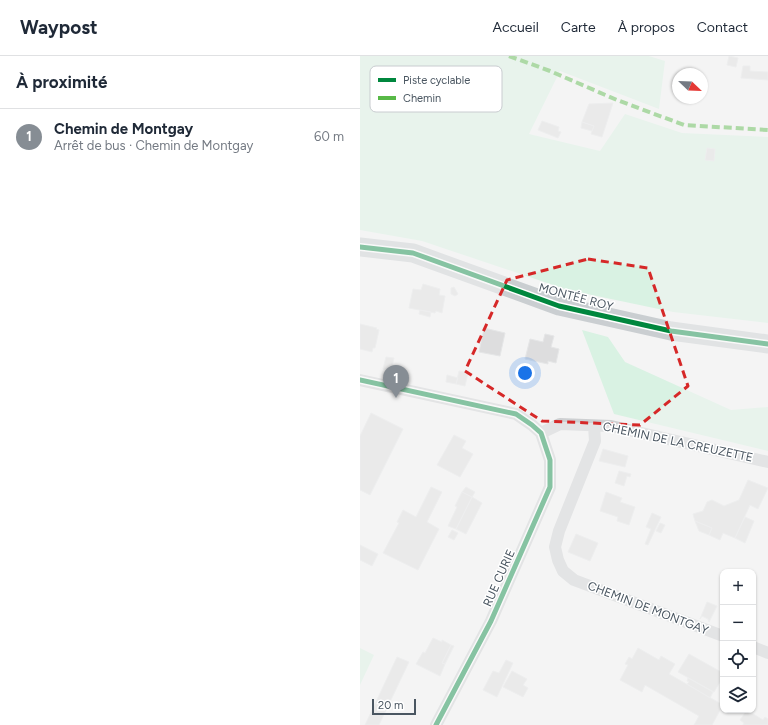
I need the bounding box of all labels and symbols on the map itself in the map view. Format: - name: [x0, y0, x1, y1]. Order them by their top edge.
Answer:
- legend: [370, 66, 502, 112]
- north arrow: [672, 68, 708, 104]
- text: Piste cyclable: [403, 74, 470, 87]
- text: Chemin: [403, 92, 441, 105]
- street label: MONTÉE ROY: [537, 280, 615, 314]
- your location: [515, 363, 535, 383]
- pin: 1: [383, 365, 409, 398]
- street label: CHEMIN DE LA CREUZETTE: [602, 419, 754, 465]
- street label: RUE CURIE: [480, 547, 518, 609]
- street label: CHEMIN DE MONTGAY: [586, 578, 711, 638]
- scale bar: [372, 697, 416, 716]

